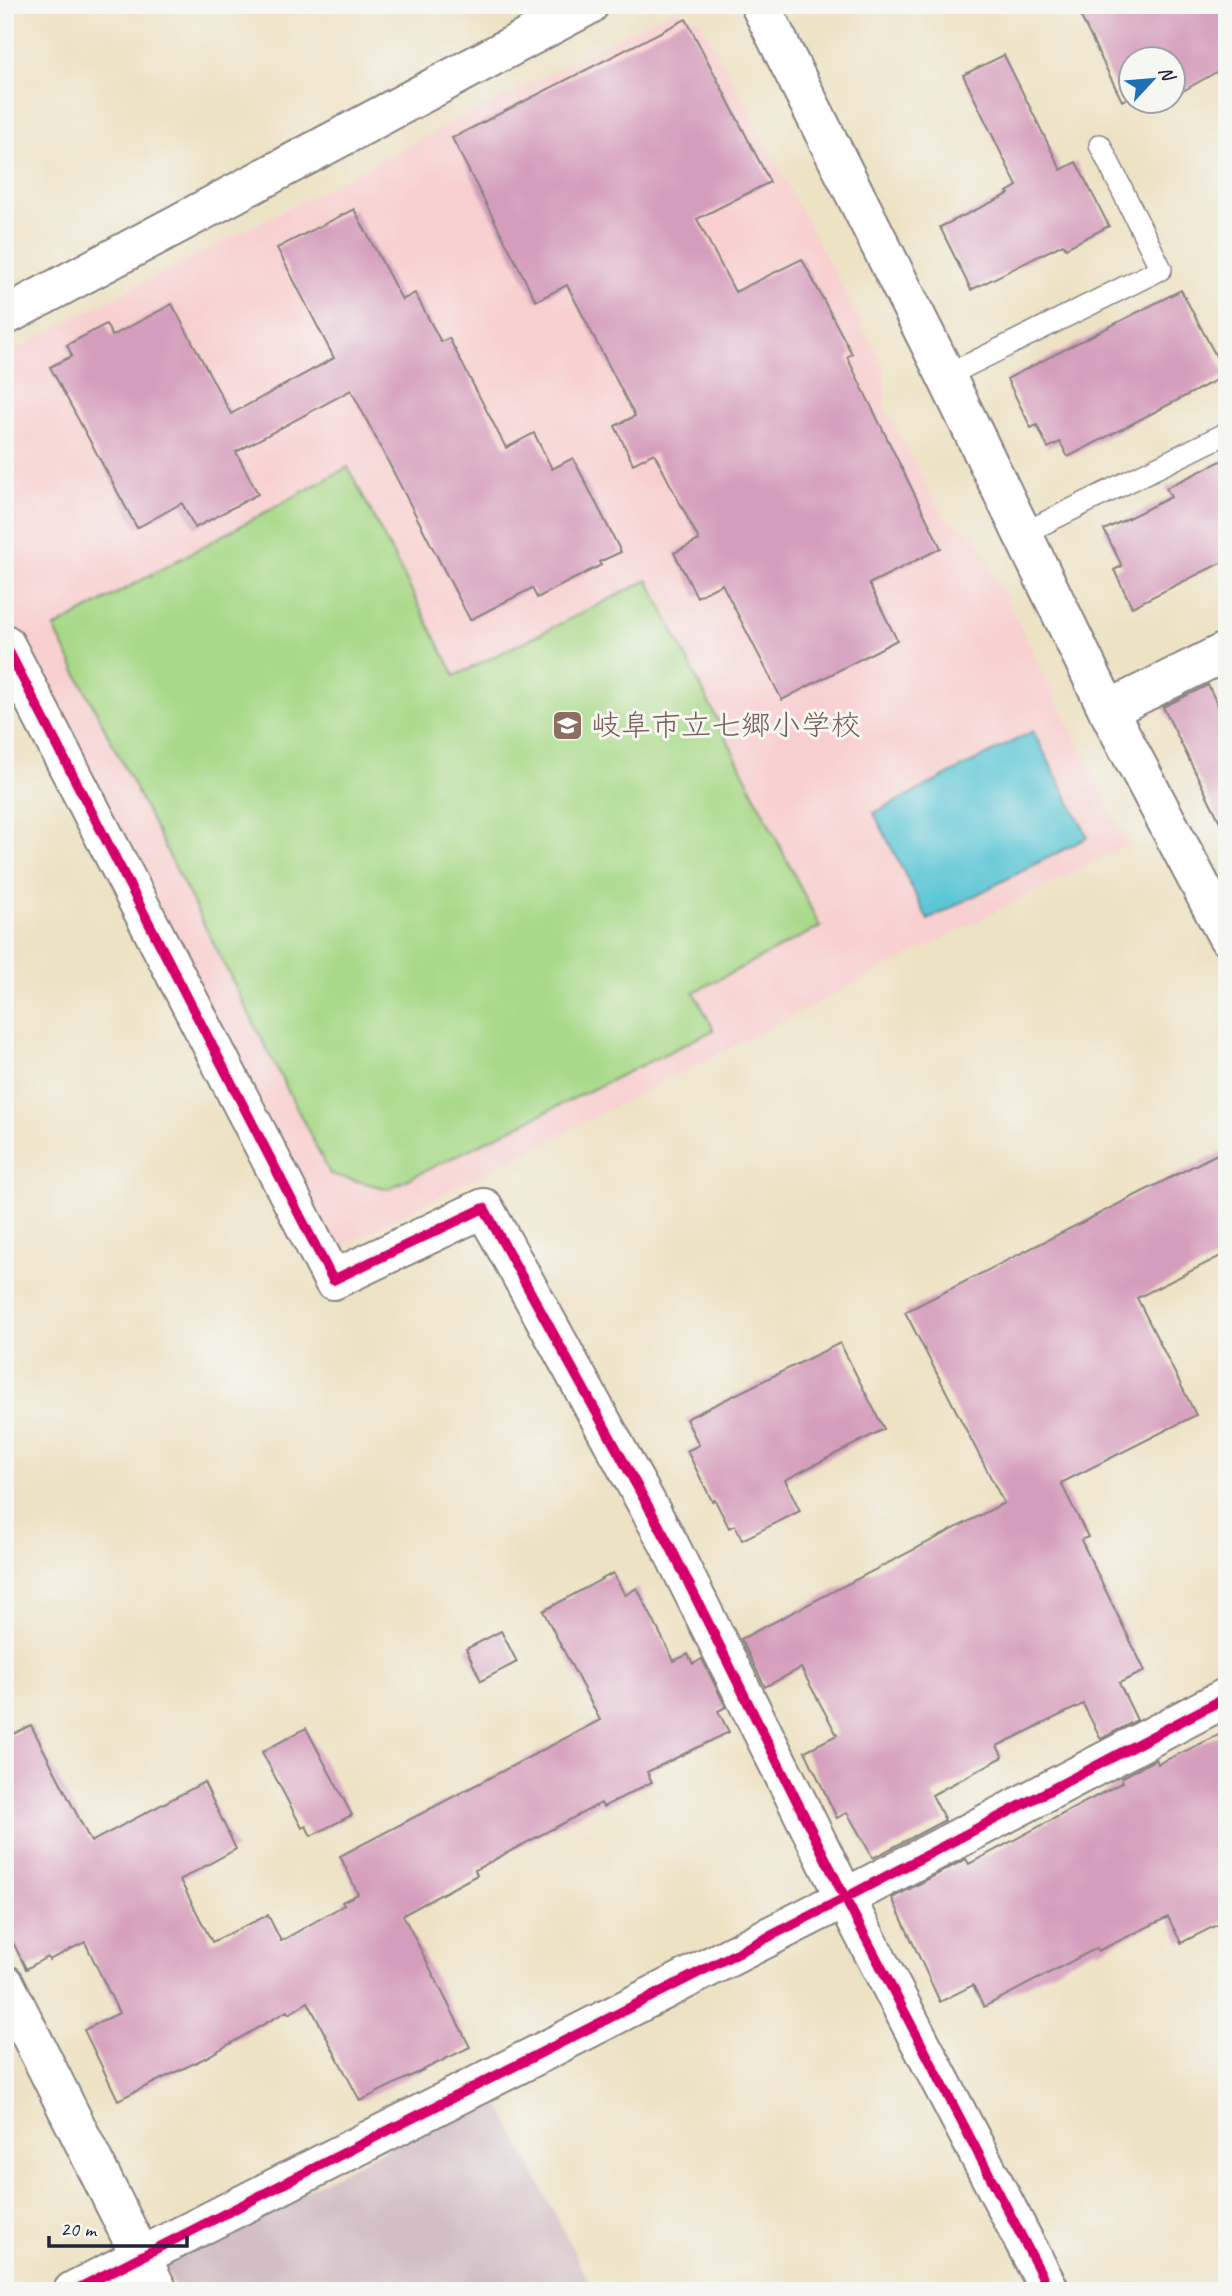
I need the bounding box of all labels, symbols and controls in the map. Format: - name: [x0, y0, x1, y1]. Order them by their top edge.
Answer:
- north arrow: [1116, 46, 1186, 116]
- text: N: [1153, 62, 1181, 86]
- place label: 岐阜市立七郷小学校: [591, 706, 861, 744]
- school or university icon: 岐阜市立七郷小学校: [551, 708, 585, 742]
- scale bar: [49, 2205, 187, 2249]
- text: 20 m: [60, 2216, 98, 2242]

